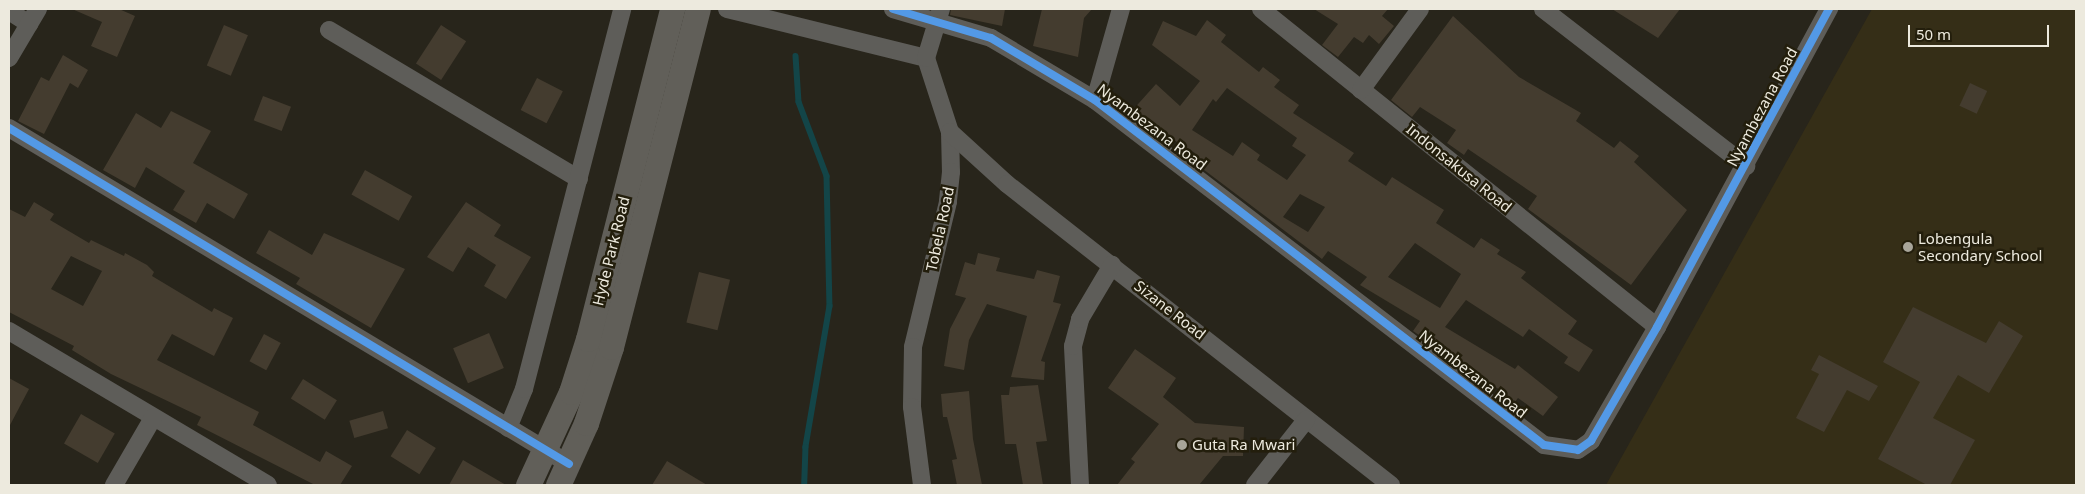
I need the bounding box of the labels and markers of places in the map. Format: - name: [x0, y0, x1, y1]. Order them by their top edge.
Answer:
- place label: Lobengula Secondary School: [1918, 229, 2042, 264]
- marker: Lobengula Secondary School: [1902, 241, 1914, 253]
- place label: Guta Ra Mwari: [1192, 436, 1295, 454]
- marker: Guta Ra Mwari: [1176, 439, 1188, 451]

